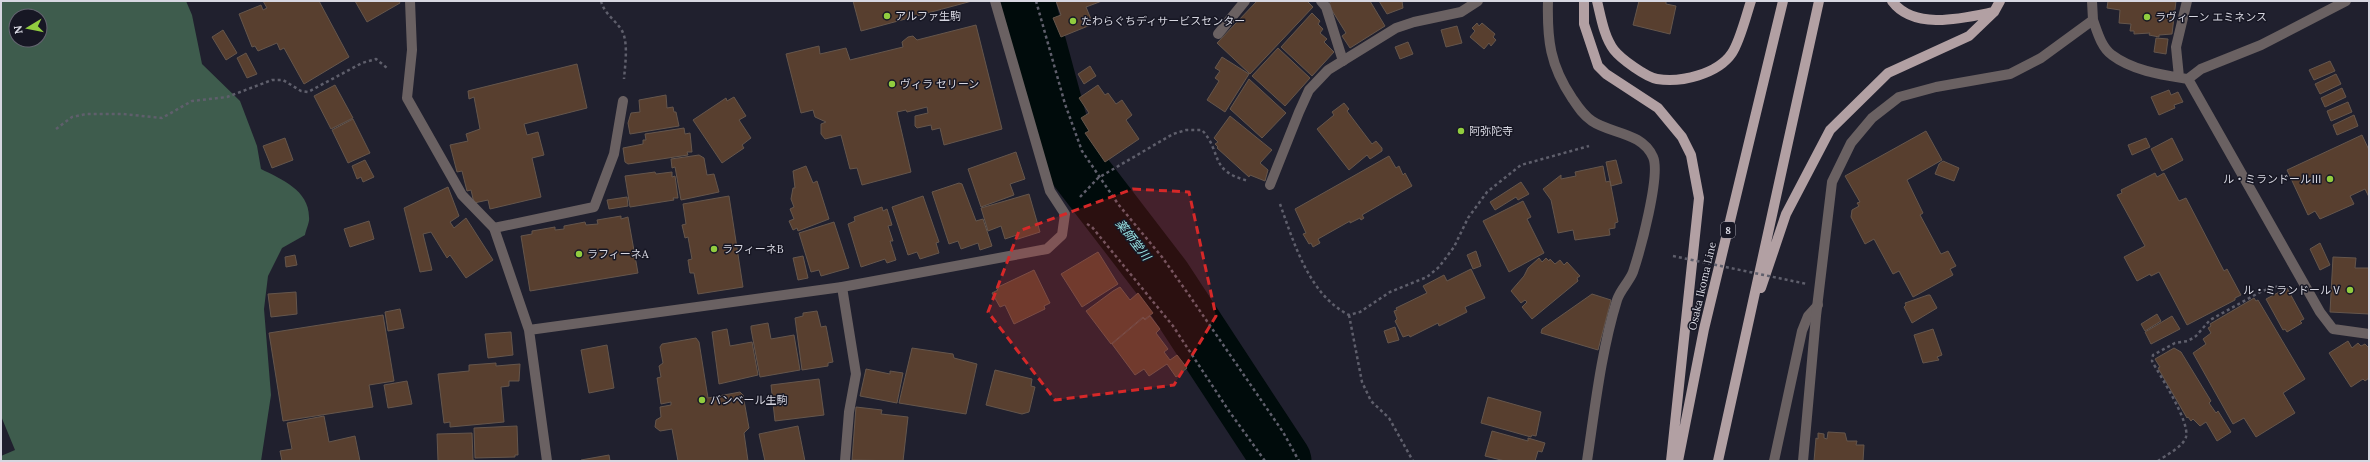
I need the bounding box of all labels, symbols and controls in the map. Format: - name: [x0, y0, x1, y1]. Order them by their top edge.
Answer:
- north arrow: [8, 8, 48, 48]
- place label: アルファ生駒: [895, 9, 961, 23]
- place label: ラヴィーン エミネンス: [2155, 10, 2267, 24]
- marker: アルファ生駒: [882, 11, 892, 21]
- marker: ラヴィーン エミネンス: [2142, 12, 2152, 22]
- place label: たわらぐちディサービスセンター: [1081, 14, 1245, 28]
- marker: たわらぐちディサービスセンター: [1068, 16, 1078, 26]
- text: N: [10, 24, 26, 35]
- place label: ヴィラ セリーン: [900, 77, 979, 91]
- marker: ヴィラ セリーン: [887, 79, 897, 89]
- place label: 阿弥陀寺: [1469, 124, 1513, 138]
- marker: 阿弥陀寺: [1456, 126, 1466, 136]
- place label: ル・ミランドールⅢ: [2223, 172, 2322, 186]
- marker: ル・ミランドールⅢ: [2325, 174, 2335, 184]
- water label: 薬師堂川: [1113, 216, 1155, 265]
- road number: 8: [1721, 222, 1735, 238]
- street label: Osaka Ikoma Line: [1685, 240, 1719, 332]
- place label: ラフィーネB: [722, 242, 784, 256]
- marker: ラフィーネB: [709, 244, 719, 254]
- place label: ラフィーネA: [587, 247, 650, 261]
- marker: ラフィーネA: [574, 249, 584, 259]
- place label: ル・ミランドールⅤ: [2243, 283, 2342, 297]
- marker: ル・ミランドールⅤ: [2345, 285, 2355, 295]
- place label: バンベール生駒: [710, 393, 788, 407]
- marker: バンベール生駒: [697, 395, 707, 405]

